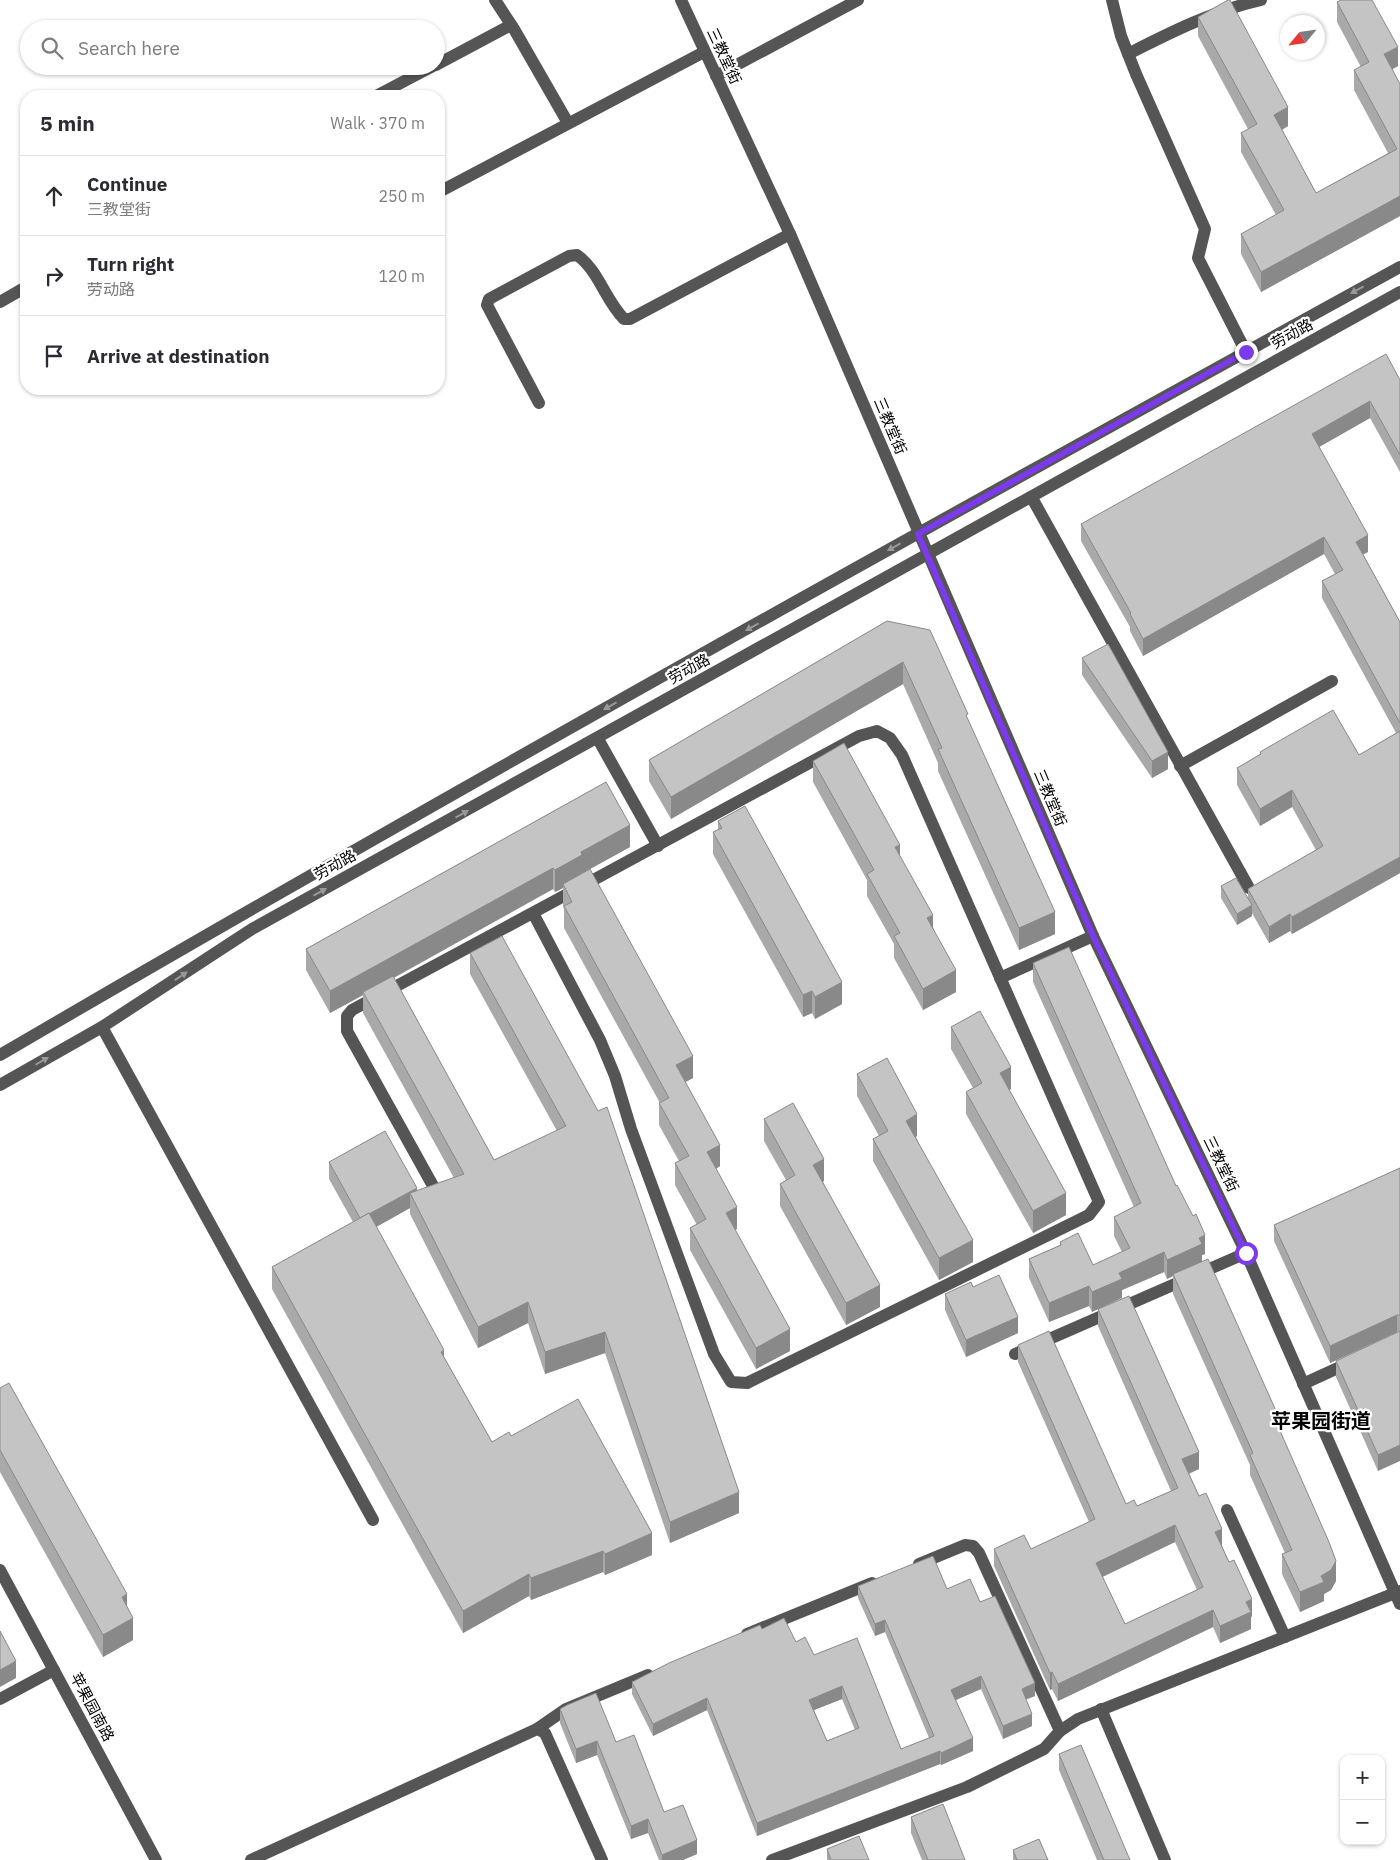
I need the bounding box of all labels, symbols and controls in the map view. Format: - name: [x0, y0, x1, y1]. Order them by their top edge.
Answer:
- north arrow: [1280, 15, 1325, 60]
- search box: [20, 20, 445, 75]
- street label: 三教堂街: [703, 25, 746, 87]
- icon: search: [38, 34, 66, 62]
- text: Search here: [78, 36, 180, 60]
- text: 5 min: [40, 109, 95, 137]
- text: Walk · 370 m: [330, 113, 425, 133]
- text: Continue: [87, 172, 167, 196]
- icon: ahead: [40, 182, 68, 210]
- text: 250 m: [378, 186, 425, 206]
- text: 三教堂街: [87, 199, 151, 219]
- text: Turn right: [87, 252, 174, 276]
- icon: right: [40, 262, 68, 290]
- text: 120 m: [378, 266, 425, 286]
- text: 劳动路: [87, 279, 135, 299]
- one-way arrow: [1350, 286, 1365, 294]
- street label: 劳动路: [1267, 314, 1316, 353]
- route end: [1235, 341, 1258, 364]
- icon: arrive: [40, 342, 68, 370]
- text: Arrive at destination: [87, 344, 270, 368]
- street label: 三教堂街: [870, 394, 911, 457]
- one-way arrow: [887, 543, 900, 552]
- one-way arrow: [745, 623, 760, 631]
- street label: 劳动路: [664, 649, 713, 688]
- one-way arrow: [604, 702, 617, 711]
- street label: 三教堂街: [1030, 766, 1071, 829]
- one-way arrow: [456, 809, 469, 818]
- street label: 劳动路: [310, 845, 359, 884]
- one-way arrow: [313, 888, 327, 896]
- one-way arrow: [174, 971, 187, 981]
- one-way arrow: [35, 1057, 50, 1065]
- street label: 三教堂街: [1200, 1133, 1243, 1195]
- route start: [1235, 1242, 1258, 1265]
- district label: 苹果园街道: [1271, 1407, 1371, 1434]
- street label: 苹果园南路: [66, 1669, 118, 1744]
- map controls: [1340, 1755, 1385, 1845]
- button: +: [1340, 1755, 1385, 1800]
- button: −: [1340, 1800, 1385, 1845]

